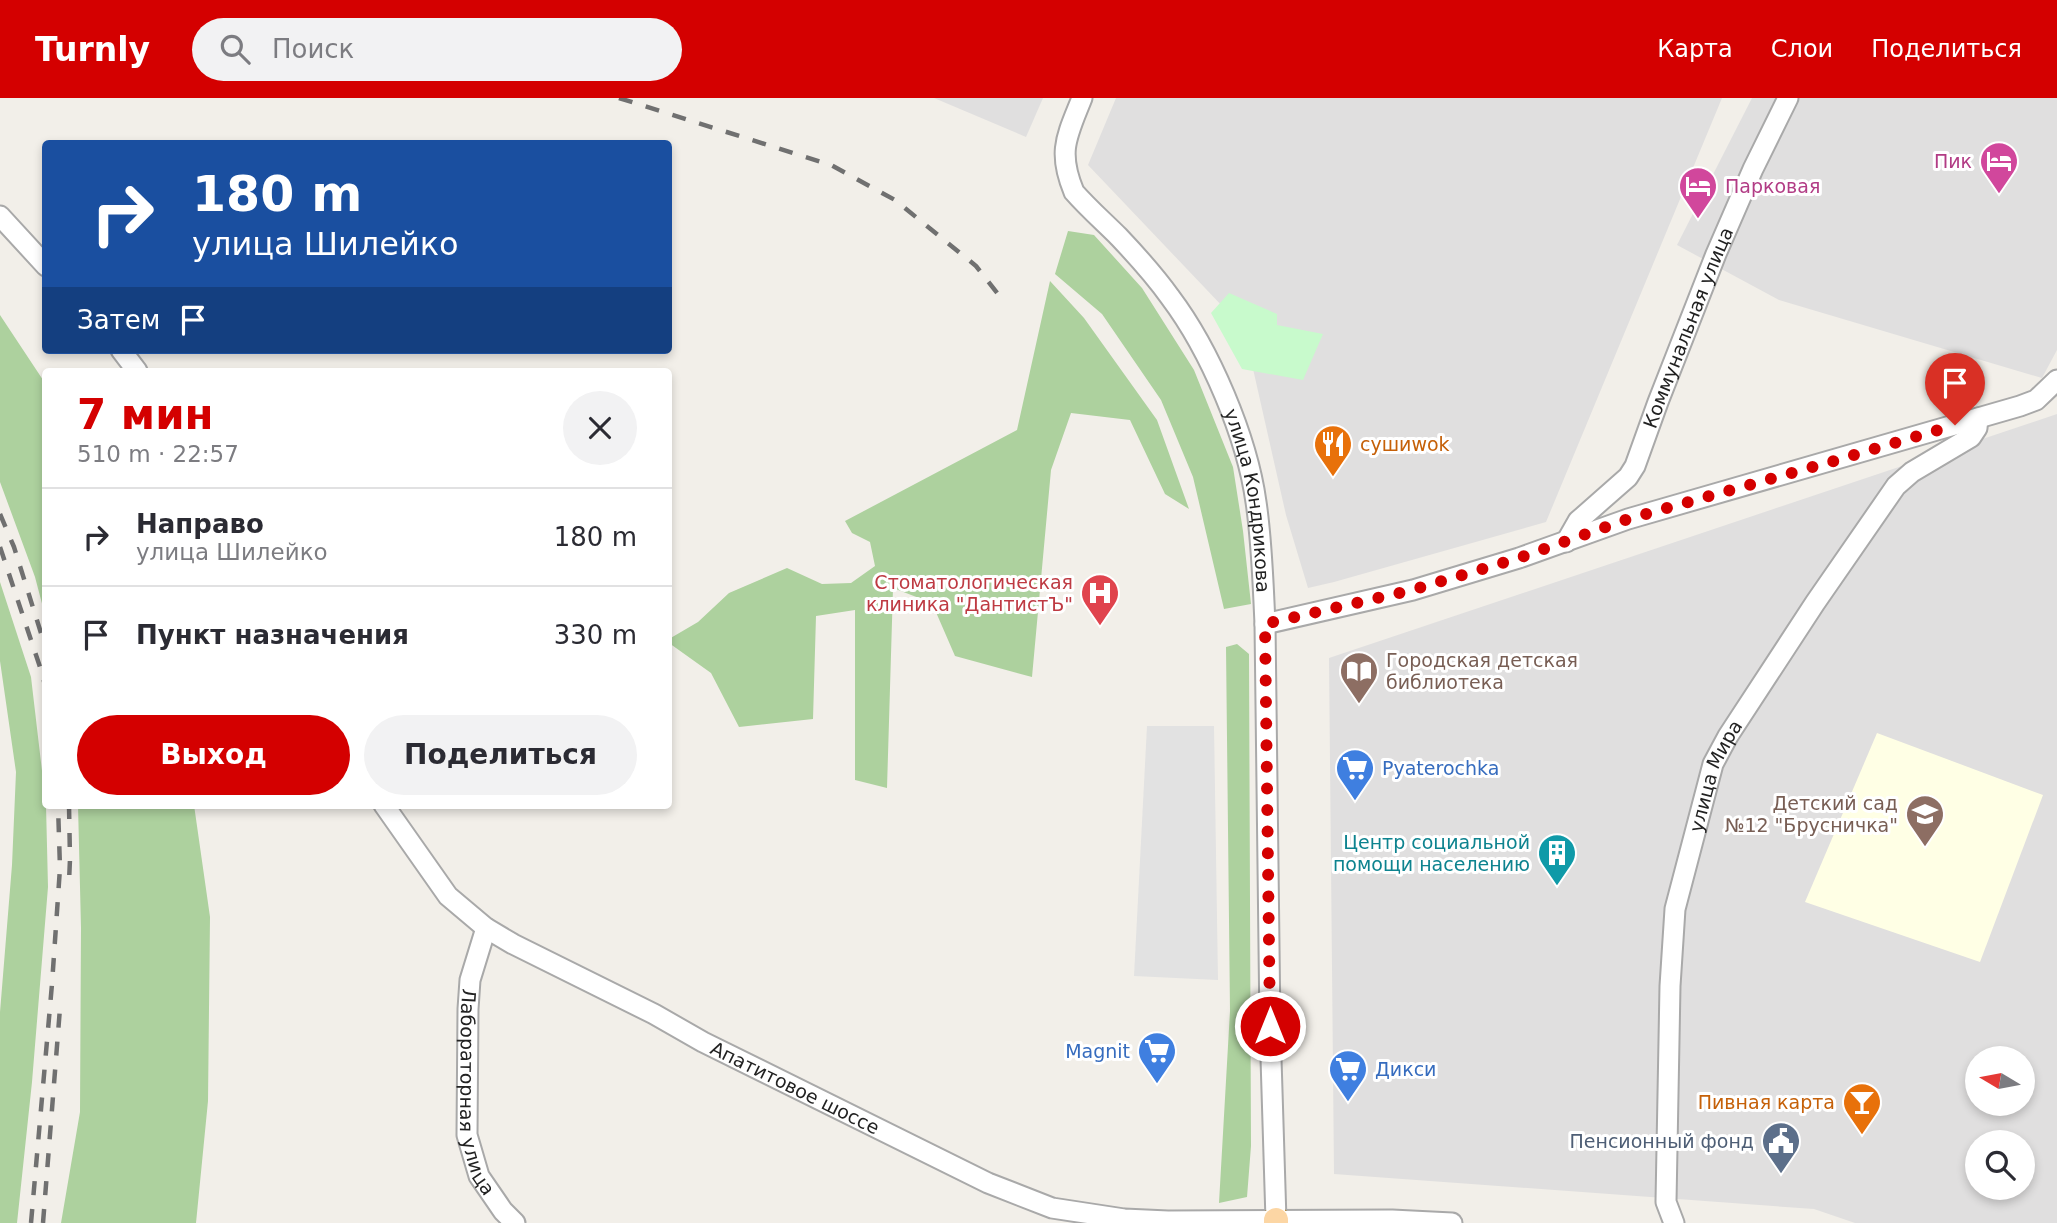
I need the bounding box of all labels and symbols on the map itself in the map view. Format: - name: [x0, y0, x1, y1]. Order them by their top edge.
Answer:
- hotel icon: Пик: [1978, 140, 2020, 195]
- place label: Пик: [1934, 150, 1972, 172]
- hotel icon: Парковая: [1677, 165, 1719, 220]
- place label: Парковая: [1725, 175, 1820, 197]
- street label: Коммунальная улица: [1638, 224, 1737, 431]
- pin: [1925, 353, 1985, 425]
- street label: улица Кондрикова: [1220, 405, 1275, 593]
- restaurant icon: сушиwok: [1312, 423, 1354, 478]
- place label: сушиwok: [1360, 433, 1450, 455]
- place label: Стоматологическая клиника "ДантистЪ": [866, 571, 1073, 615]
- hospital icon: Стоматологическая клиника "ДантистЪ": [1079, 572, 1121, 627]
- place label: Городская детская библиотека: [1386, 649, 1578, 693]
- library icon: Городская детская библиотека: [1338, 650, 1380, 705]
- street label: улица Мира: [1685, 716, 1747, 835]
- supermarket icon: Pyaterochka: [1334, 747, 1376, 802]
- place label: Pyaterochka: [1382, 757, 1499, 779]
- place label: Детский сад №12 "Брусничка": [1725, 792, 1898, 836]
- school or university icon: Детский сад №12 "Брусничка": [1904, 793, 1946, 848]
- place label: Центр социальной помощи населению: [1333, 831, 1530, 875]
- building icon: Центр социальной помощи населению: [1536, 832, 1578, 887]
- street label: Лабораторная улица: [456, 988, 500, 1199]
- position arrow: [1233, 989, 1307, 1063]
- supermarket icon: Magnit: [1136, 1030, 1178, 1085]
- street label: Апатитовое шоссе: [707, 1037, 883, 1139]
- place label: Magnit: [1065, 1040, 1130, 1062]
- north arrow: [1965, 1046, 2035, 1116]
- supermarket icon: Дикси: [1327, 1048, 1369, 1103]
- place label: Дикси: [1375, 1058, 1436, 1080]
- bar icon: Пивная карта: [1841, 1081, 1883, 1136]
- place label: Пивная карта: [1698, 1091, 1835, 1113]
- public building icon: Пенсионный фонд: [1760, 1120, 1802, 1175]
- place label: Пенсионный фонд: [1570, 1130, 1754, 1152]

